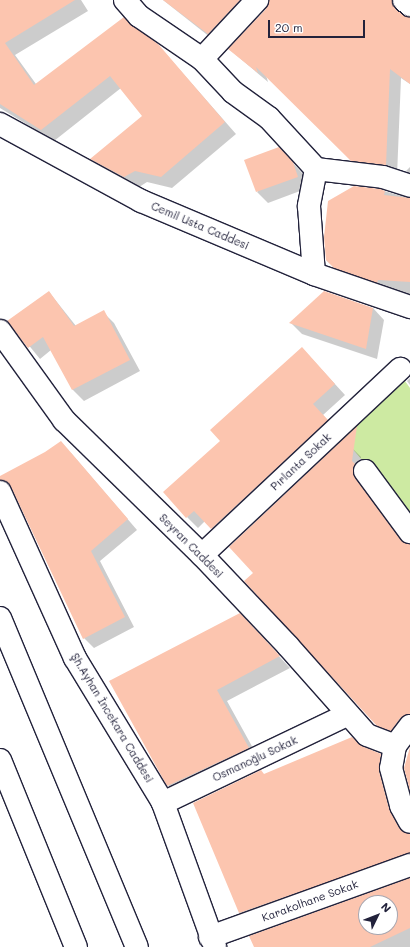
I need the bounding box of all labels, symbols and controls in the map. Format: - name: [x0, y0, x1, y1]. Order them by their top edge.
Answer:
- scale bar: [270, 12, 367, 38]
- text: 20 m: [275, 19, 303, 35]
- street label: Cemil Usta Caddesi: [149, 199, 251, 253]
- street label: Pırlanta Sokak: [268, 431, 334, 493]
- street label: Seyran Caddesi: [156, 511, 226, 581]
- street label: Şh.Ayhan İncekara Caddesi: [68, 651, 156, 785]
- street label: Osmanoğlu Sokak: [210, 734, 300, 784]
- street label: Karakolhane Sokak: [260, 877, 360, 925]
- north arrow: [358, 895, 398, 935]
- text: N: [378, 899, 395, 915]

